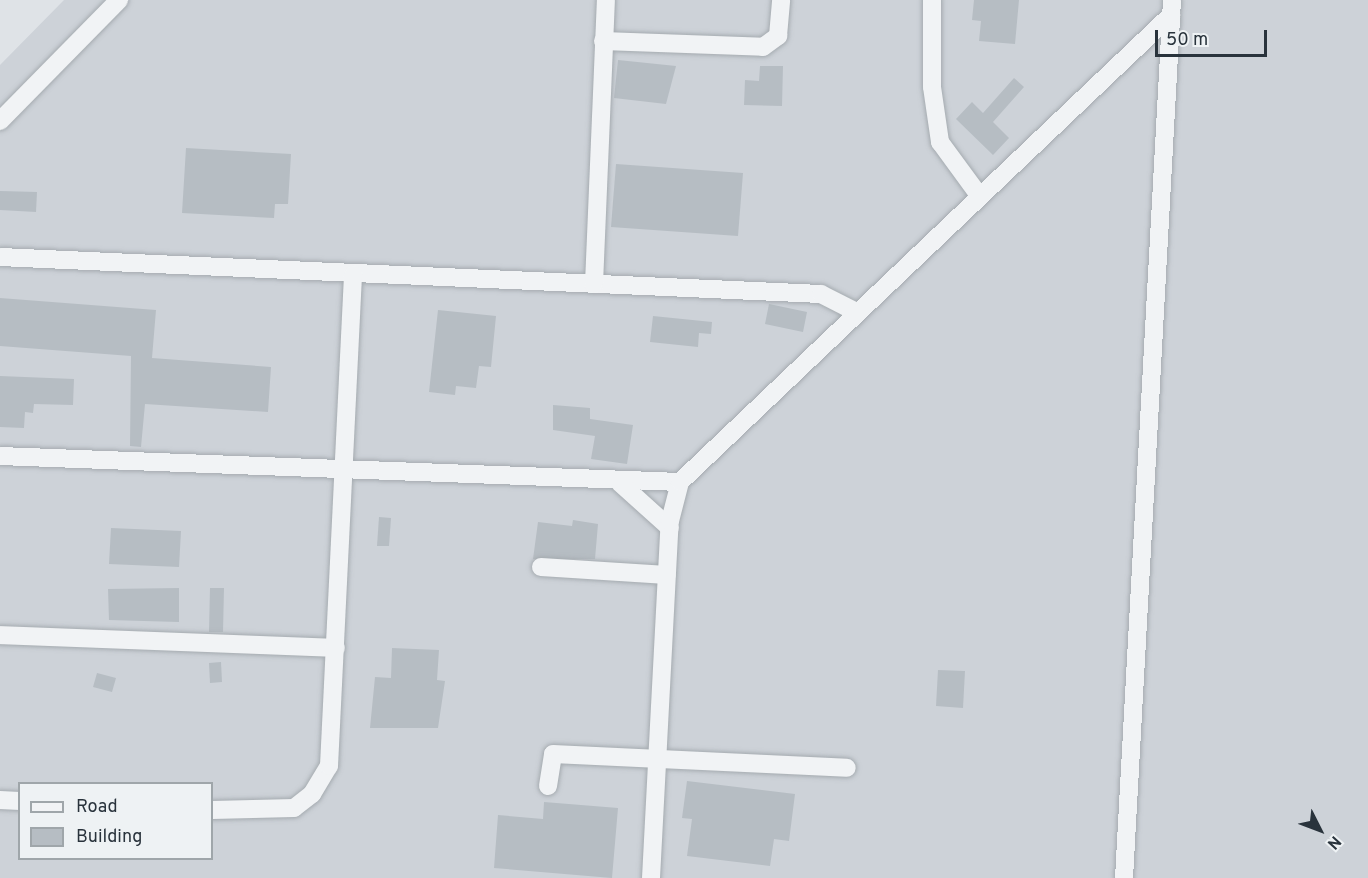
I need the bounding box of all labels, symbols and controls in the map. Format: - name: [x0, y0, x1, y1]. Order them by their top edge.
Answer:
- scale bar: [1158, 18, 1270, 56]
- text: 50 m: [1166, 29, 1208, 52]
- legend: [18, 782, 213, 860]
- text: Road: [76, 796, 118, 819]
- north arrow: [1290, 800, 1350, 860]
- text: Building: [76, 826, 142, 849]
- text: N: [1322, 831, 1345, 853]

